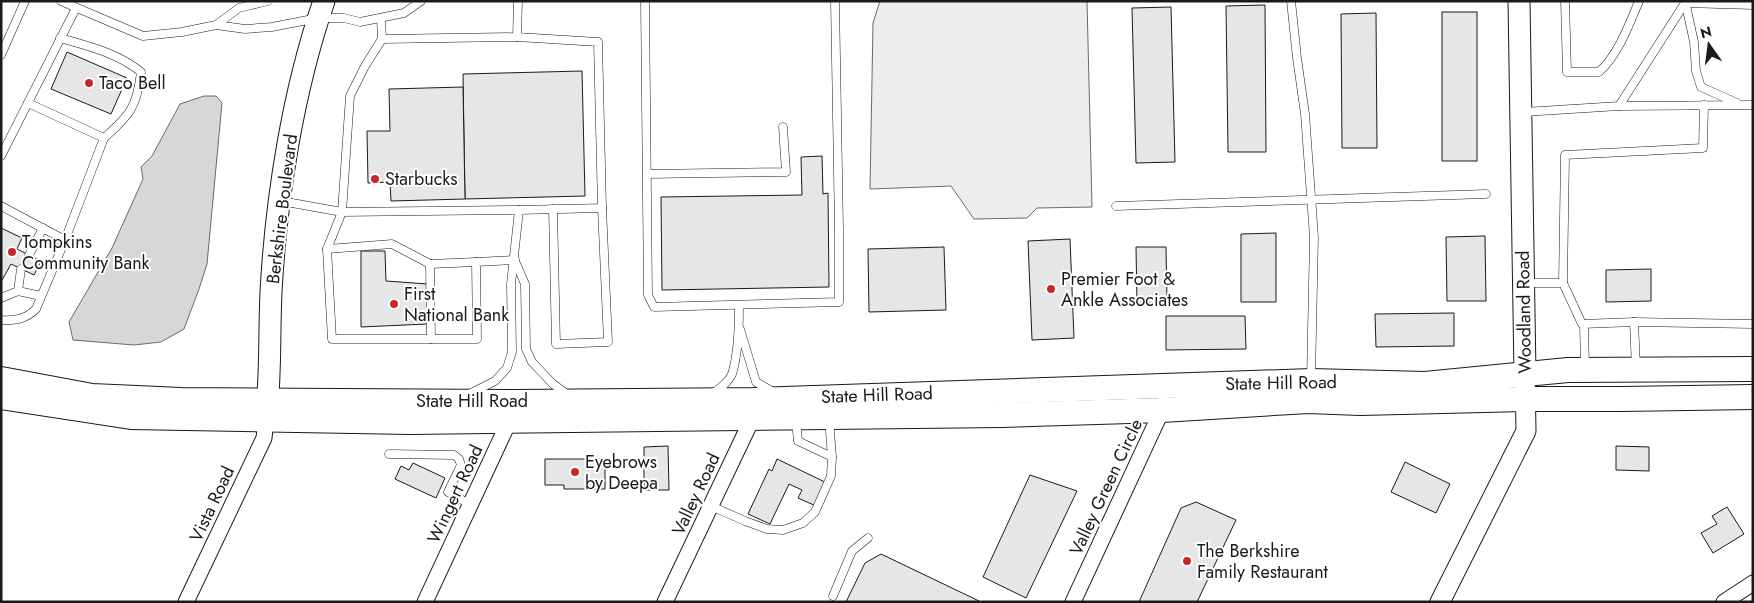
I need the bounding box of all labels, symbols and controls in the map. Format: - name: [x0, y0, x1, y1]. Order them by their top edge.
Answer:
- north arrow: [1684, 20, 1734, 70]
- text: N: [1698, 21, 1714, 43]
- place label: Taco Bell: [99, 70, 166, 96]
- marker: Taco Bell: [83, 77, 95, 89]
- street label: Berkshire Boulevard: [260, 133, 304, 285]
- place label: Starbucks: [385, 166, 458, 192]
- marker: Starbucks: [369, 173, 381, 185]
- place label: Tompkins Community Bank: [22, 229, 150, 276]
- marker: Tompkins Community Bank: [6, 246, 18, 258]
- street label: Woodland Road: [1510, 250, 1538, 374]
- place label: Premier Foot & Ankle Associates: [1061, 266, 1188, 313]
- place label: First National Bank: [404, 281, 509, 328]
- marker: Premier Foot & Ankle Associates: [1045, 283, 1057, 295]
- marker: First National Bank: [388, 298, 400, 310]
- street label: State Hill Road: [1225, 369, 1337, 397]
- street label: State Hill Road: [821, 380, 933, 410]
- street label: State Hill Road: [416, 388, 528, 414]
- street label: Valley Green Circle: [1063, 415, 1149, 559]
- street label: Wingert Road: [421, 440, 489, 548]
- place label: Eyebrows by Deepa: [585, 449, 658, 496]
- street label: Valley Road: [666, 449, 726, 539]
- street label: Vista Road: [183, 462, 241, 546]
- marker: Eyebrows by Deepa: [569, 466, 581, 478]
- place label: The Berkshire Family Restaurant: [1197, 538, 1329, 585]
- marker: The Berkshire Family Restaurant: [1181, 555, 1193, 567]

